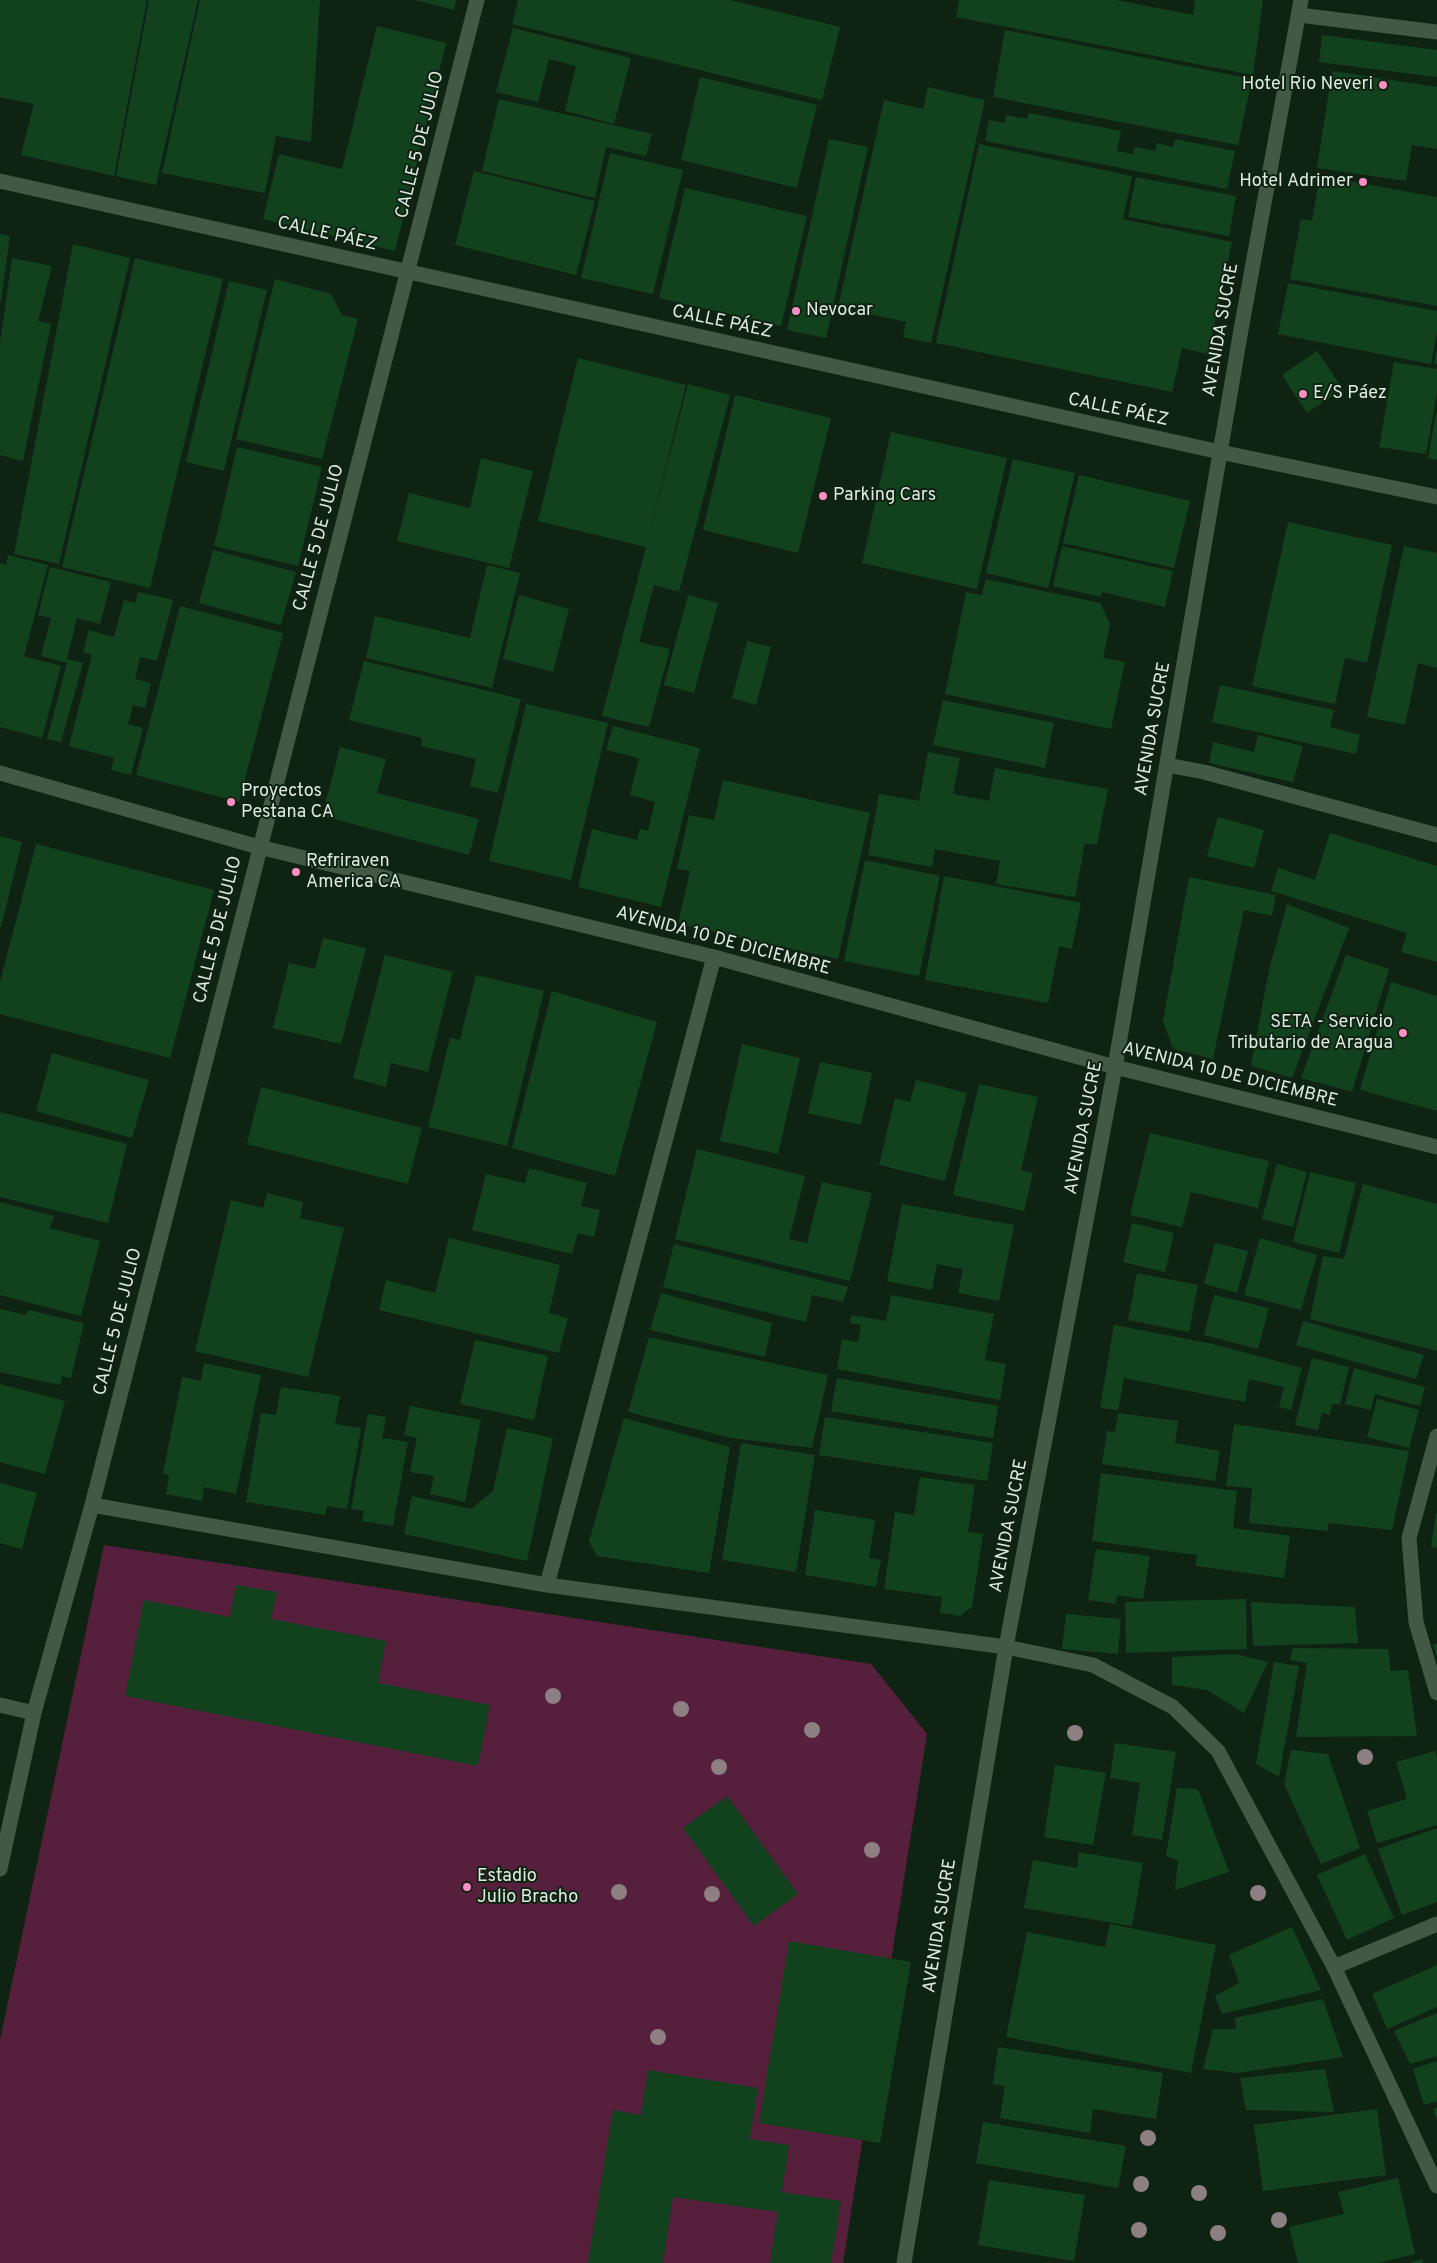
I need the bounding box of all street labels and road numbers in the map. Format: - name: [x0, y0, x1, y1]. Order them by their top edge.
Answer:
- street label: CALLE 5 DE JULIO: [392, 69, 450, 221]
- street label: CALLE PÁEZ: [275, 213, 379, 257]
- street label: AVENIDA SUCRE: [1200, 261, 1244, 399]
- street label: CALLE PÁEZ: [670, 302, 774, 344]
- street label: CALLE PÁEZ: [1066, 390, 1170, 432]
- street label: CALLE 5 DE JULIO: [290, 462, 350, 614]
- street label: AVENIDA SUCRE: [1132, 660, 1176, 798]
- street label: CALLE 5 DE JULIO: [190, 854, 248, 1006]
- street label: AVENIDA 10 DE DICIEMBRE: [613, 903, 833, 981]
- street label: AVENIDA 10 DE DICIEMBRE: [1120, 1039, 1340, 1113]
- street label: AVENIDA SUCRE: [1061, 1059, 1109, 1197]
- street label: CALLE 5 DE JULIO: [90, 1246, 148, 1398]
- street label: AVENIDA SUCRE: [986, 1457, 1034, 1595]
- street label: AVENIDA SUCRE: [920, 1857, 962, 1995]

